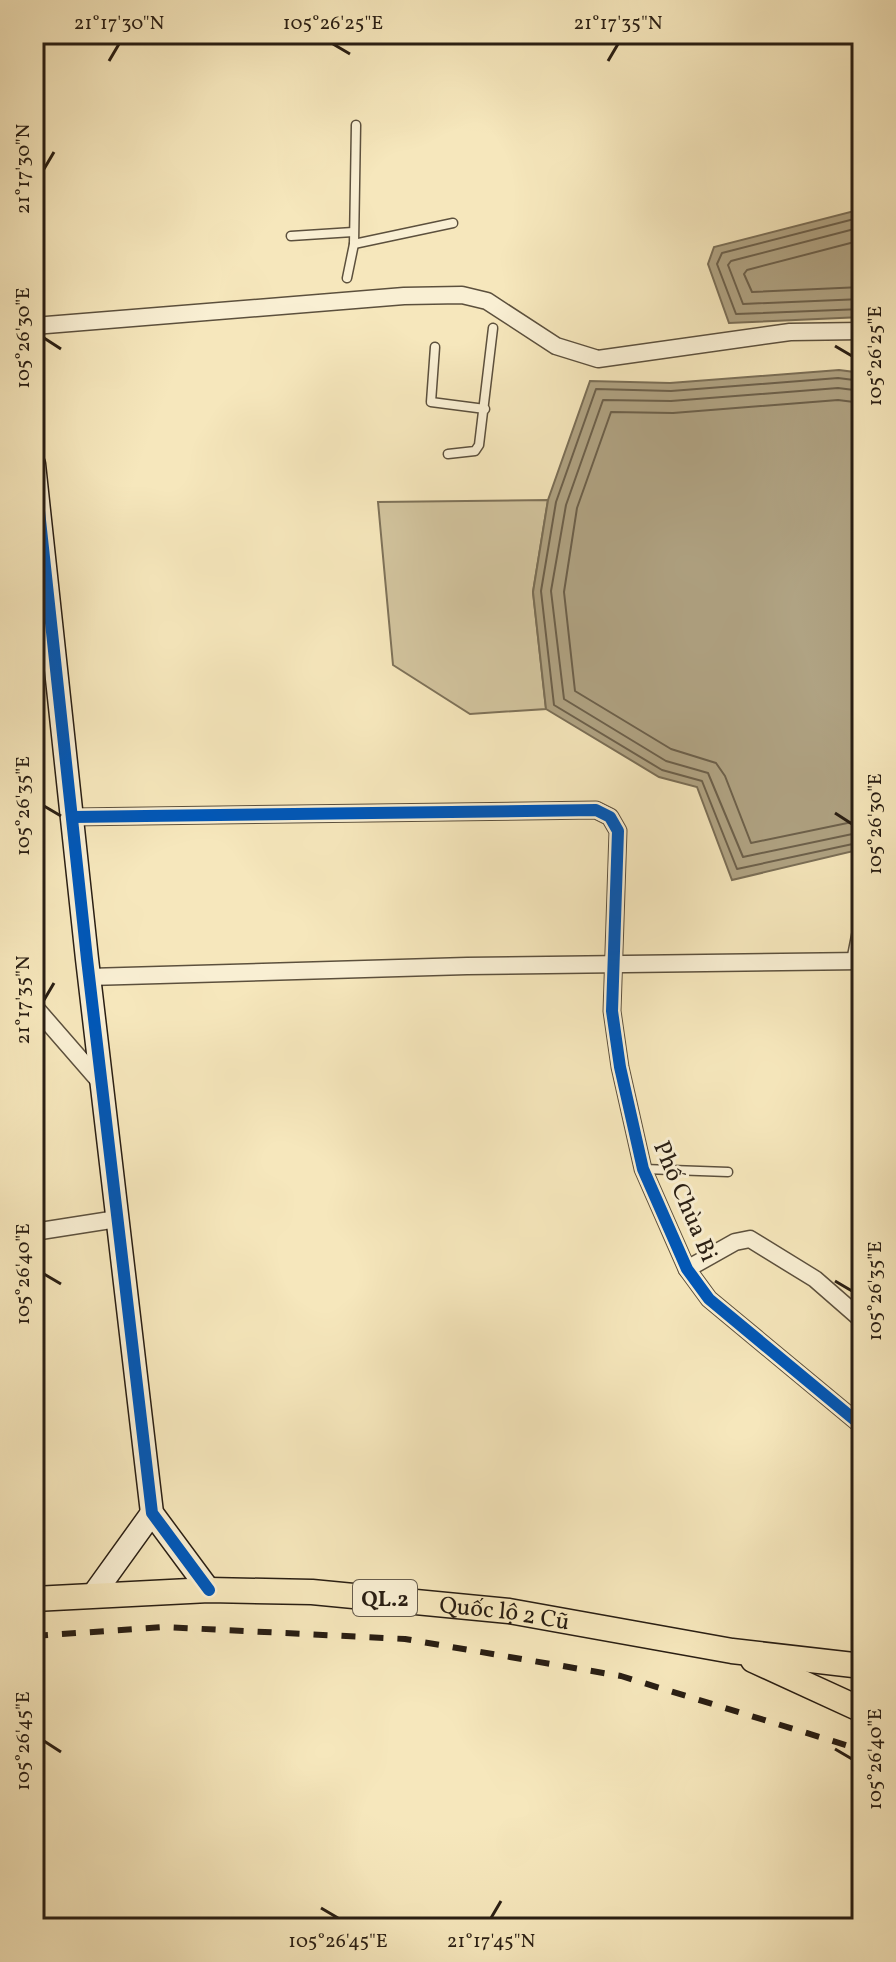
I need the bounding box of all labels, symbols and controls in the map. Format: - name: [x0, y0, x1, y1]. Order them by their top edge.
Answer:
- text: 21°17'30"N: [74, 10, 164, 38]
- text: 105°26'25"E: [283, 10, 383, 38]
- text: 21°17'35"N: [574, 10, 663, 38]
- text: 21°17'30"N: [10, 124, 38, 214]
- text: 105°26'30"E: [10, 287, 38, 389]
- text: 105°26'25"E: [862, 306, 890, 406]
- text: 105°26'35"E: [10, 756, 38, 856]
- text: 105°26'30"E: [862, 773, 890, 875]
- text: 21°17'35"N: [10, 955, 38, 1044]
- street label: Phố Chùa Bi: [643, 1136, 725, 1267]
- text: 105°26'40"E: [10, 1223, 38, 1325]
- text: 105°26'35"E: [862, 1241, 890, 1341]
- road number: QL.2: [353, 1580, 417, 1616]
- street label: Quốc lộ 2 Cũ: [438, 1589, 572, 1641]
- text: 105°26'45"E: [10, 1691, 38, 1791]
- text: 105°26'40"E: [862, 1708, 890, 1810]
- text: 105°26'45"E: [288, 1928, 388, 1956]
- text: 21°17'45"N: [447, 1928, 535, 1956]

